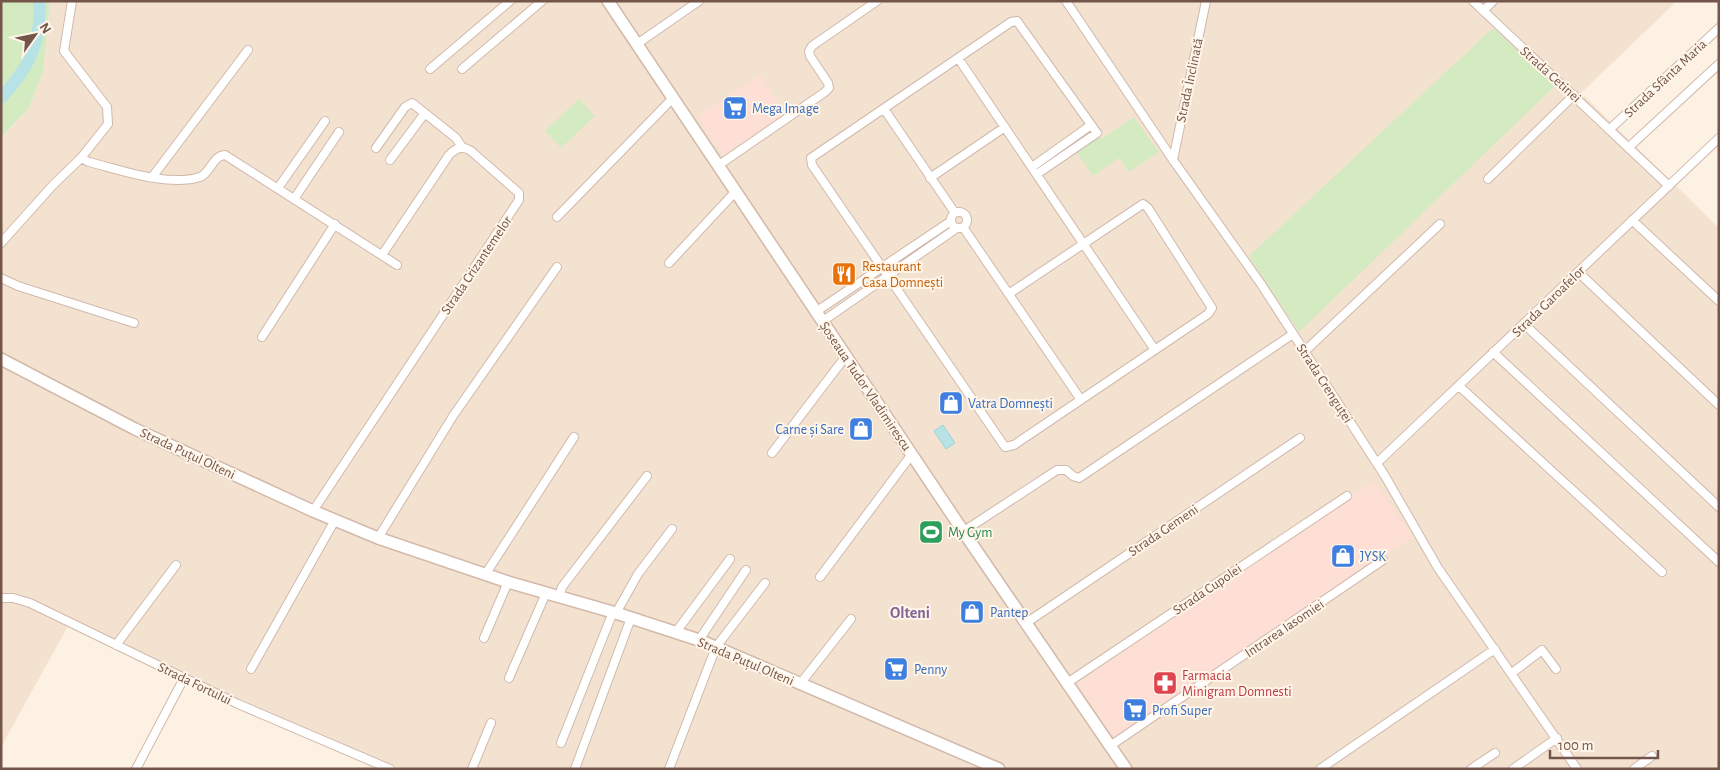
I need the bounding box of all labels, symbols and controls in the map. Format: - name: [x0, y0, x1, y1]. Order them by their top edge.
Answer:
- north arrow: [10, 10, 60, 60]
- text: N: [37, 21, 54, 36]
- street label: Strada Înclinată: [1172, 36, 1206, 124]
- street label: Strada Sfânta Maria: [1622, 37, 1710, 120]
- street label: Strada Cetinei: [1517, 44, 1583, 105]
- supermarket icon: Mega Image: [722, 95, 748, 121]
- place label: Mega Image: [752, 102, 819, 116]
- street label: Strada Crizantemelor: [439, 213, 515, 317]
- place label: Restaurant Casa Domnești: [862, 260, 943, 291]
- restaurant icon: Restaurant Casa Domnești: [831, 261, 857, 287]
- street label: Strada Garoafelor: [1510, 263, 1588, 340]
- street label: Șoseaua Tudor Vladimirescu: [816, 319, 914, 454]
- street label: Strada Crenguței: [1293, 341, 1355, 426]
- shop icon: Vatra Domnești: [938, 390, 964, 416]
- place label: Vatra Domnești: [968, 397, 1053, 412]
- shop icon: Carne și Sare: [848, 416, 874, 442]
- place label: Carne și Sare: [775, 423, 844, 438]
- street label: Strada Puțul Olteni: [137, 426, 237, 483]
- street label: Strada Gemeni: [1126, 502, 1201, 559]
- sports icon: My Gym: [918, 519, 944, 545]
- place label: My Gym: [948, 526, 992, 540]
- shop icon: JYSK: [1330, 543, 1356, 569]
- place label: JYSK: [1360, 550, 1386, 564]
- street label: Strada Cupolei: [1171, 562, 1244, 618]
- street label: Intrarea Iasomiei: [1242, 597, 1327, 660]
- shop icon: Pantep: [959, 599, 985, 625]
- district label: Olteni: [890, 605, 930, 621]
- place label: Pantep: [990, 606, 1028, 620]
- street label: Strada Puțul Olteni: [695, 635, 796, 689]
- supermarket icon: Penny: [883, 656, 909, 682]
- street label: Strada Fortului: [155, 660, 234, 708]
- place label: Penny: [914, 663, 947, 677]
- place label: Farmacia Minigram Domnesti: [1182, 669, 1292, 699]
- pharmacy icon: Farmacia Minigram Domnesti: [1152, 670, 1178, 696]
- supermarket icon: Profi Super: [1122, 697, 1148, 723]
- place label: Profi Super: [1152, 704, 1213, 718]
- scale bar: [1550, 728, 1658, 760]
- text: 100 m: [1558, 738, 1593, 753]

